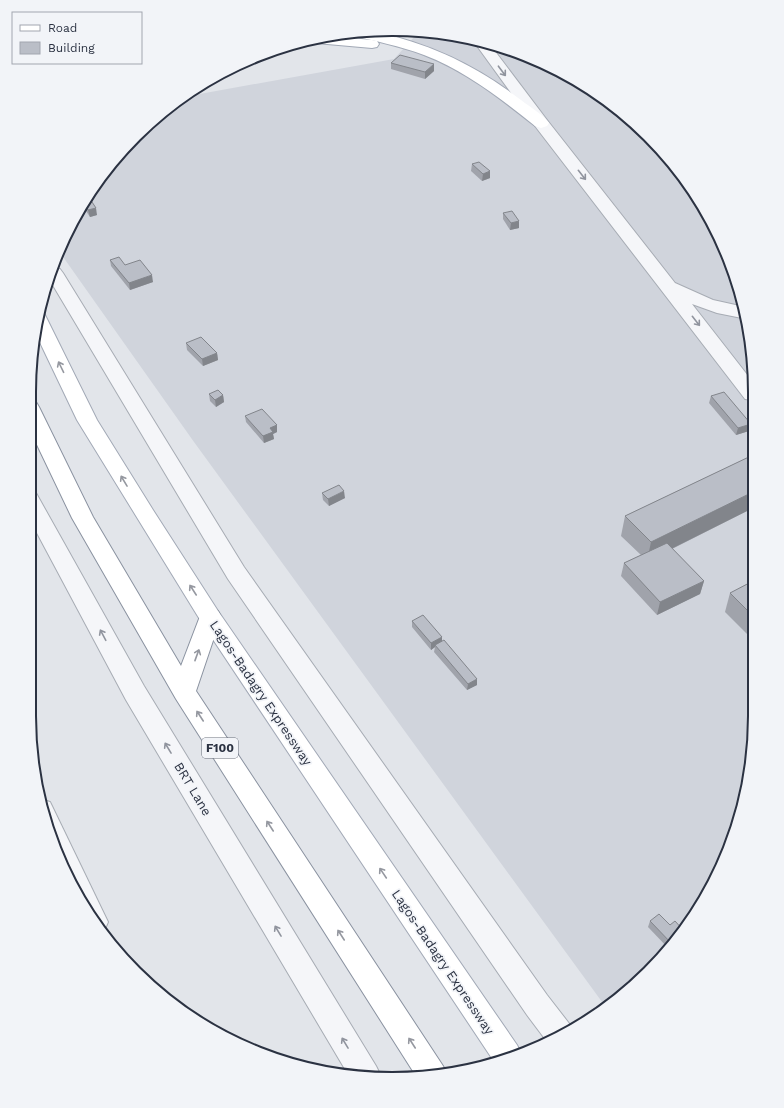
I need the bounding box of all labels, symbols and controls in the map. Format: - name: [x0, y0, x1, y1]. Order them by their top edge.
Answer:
- legend: [12, 12, 142, 64]
- text: Road: [48, 21, 77, 35]
- text: Building: [48, 41, 95, 55]
- one-way arrow: [498, 66, 507, 77]
- one-way arrow: [577, 169, 586, 180]
- one-way arrow: [692, 316, 700, 327]
- one-way arrow: [57, 361, 64, 373]
- one-way arrow: [119, 475, 127, 487]
- one-way arrow: [189, 585, 197, 596]
- street label: Lagos-Badagry Expressway: [207, 618, 315, 768]
- one-way arrow: [99, 629, 107, 641]
- one-way arrow: [194, 648, 201, 661]
- one-way arrow: [195, 710, 203, 722]
- road number: F100: [202, 738, 238, 758]
- one-way arrow: [163, 742, 171, 754]
- street label: BRT Lane: [171, 760, 215, 818]
- one-way arrow: [265, 820, 274, 831]
- one-way arrow: [379, 868, 387, 879]
- street label: Lagos-Badagry Expressway: [389, 887, 497, 1037]
- one-way arrow: [274, 925, 282, 937]
- one-way arrow: [336, 929, 345, 940]
- one-way arrow: [341, 1037, 350, 1048]
- one-way arrow: [408, 1038, 416, 1049]

